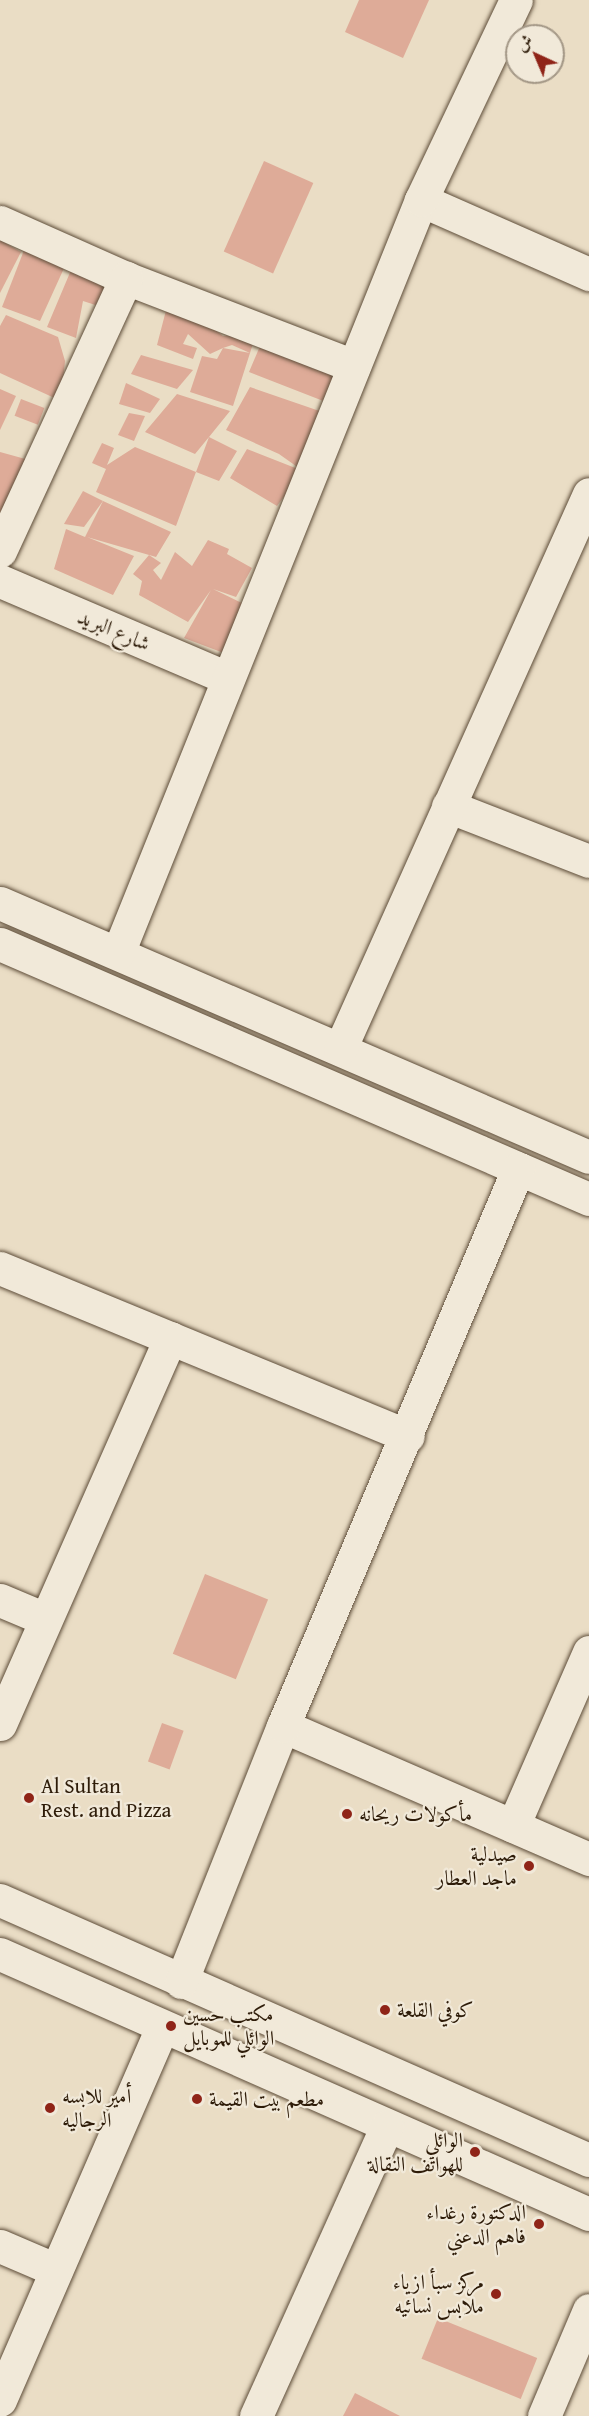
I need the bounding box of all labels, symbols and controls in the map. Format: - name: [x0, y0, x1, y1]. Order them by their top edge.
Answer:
- north arrow: [505, 24, 565, 84]
- text: ش: [510, 28, 538, 57]
- street label: شارع البريد: [74, 604, 154, 656]
- place label: Al Sultan Rest. and Pizza: [41, 1773, 171, 1823]
- marker: Al Sultan Rest. and Pizza: [22, 1791, 36, 1805]
- place label: مأكولات ريحانه: [359, 1801, 472, 1827]
- marker: مأكولات ريحانه: [340, 1807, 354, 1821]
- place label: صيدلية ماجد العطار: [436, 1841, 517, 1891]
- marker: صيدلية ماجد العطار: [522, 1859, 536, 1873]
- place label: كوفي القلعة: [397, 1997, 474, 2023]
- place label: مكتب حسين الوائلي للموبايل: [183, 2001, 274, 2051]
- marker: كوفي القلعة: [378, 2003, 392, 2017]
- marker: مكتب حسين الوائلي للموبايل: [164, 2019, 178, 2033]
- place label: أمير للابسه الرجاليه: [62, 2083, 131, 2133]
- place label: مطعم بيت القيمة: [209, 2086, 324, 2112]
- marker: مطعم بيت القيمة: [190, 2092, 204, 2106]
- marker: أمير للابسه الرجاليه: [43, 2101, 57, 2115]
- place label: الوائلي للهواتف النقالة: [368, 2127, 463, 2177]
- marker: الوائلي للهواتف النقالة: [468, 2145, 482, 2159]
- place label: الدكتورة رغداء فاهم الدعني: [426, 2199, 526, 2249]
- marker: الدكتورة رغداء فاهم الدعني: [530, 2215, 548, 2233]
- place label: مركز سبأ ازياء ملابس نسائيه: [393, 2269, 484, 2319]
- marker: مركز سبأ ازياء ملابس نسائيه: [489, 2287, 503, 2301]

